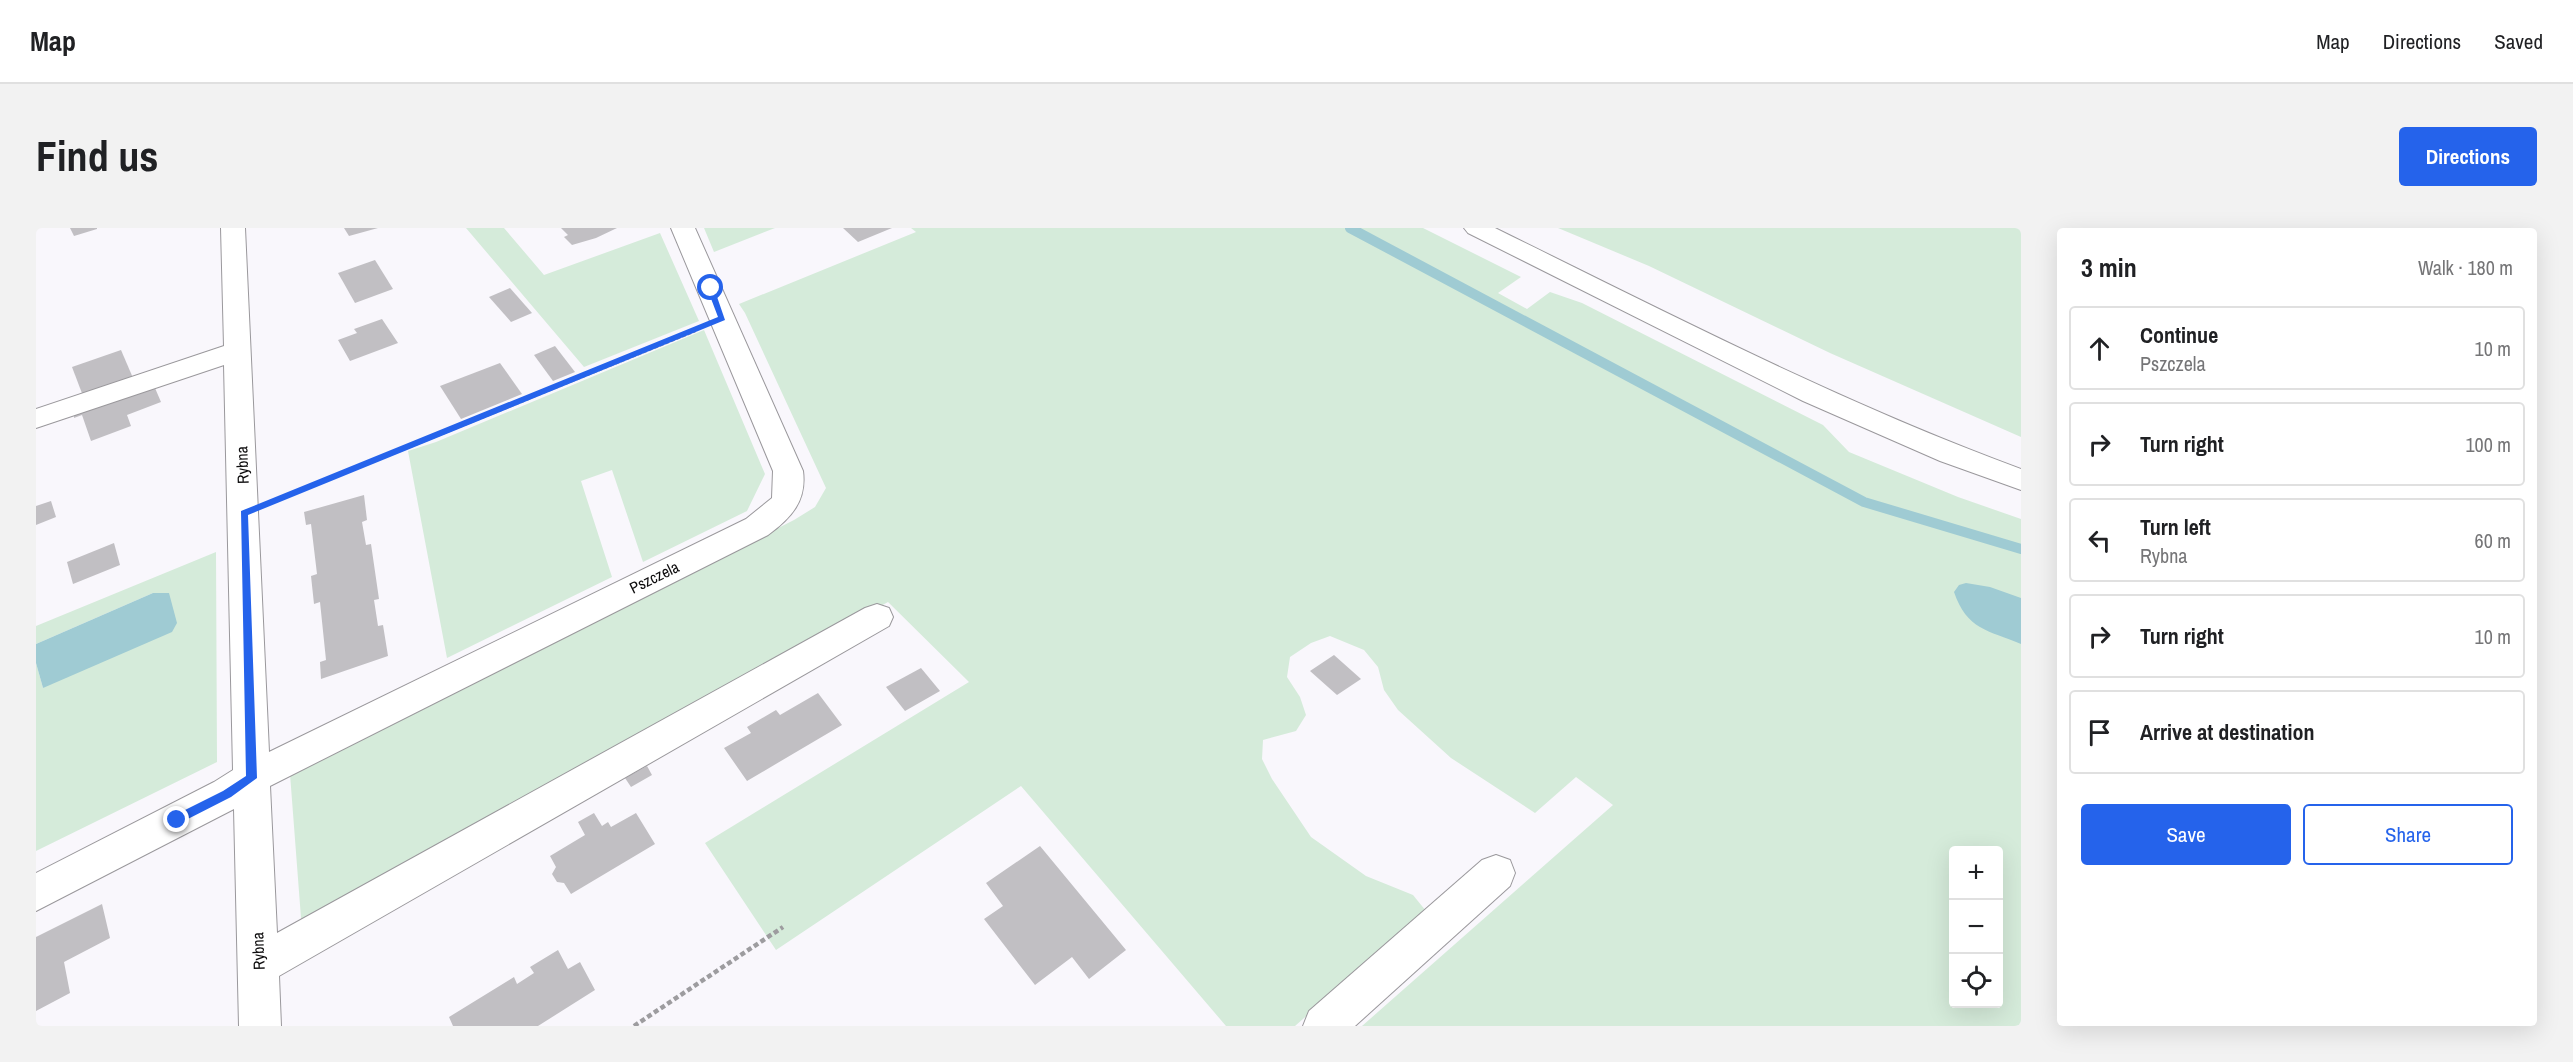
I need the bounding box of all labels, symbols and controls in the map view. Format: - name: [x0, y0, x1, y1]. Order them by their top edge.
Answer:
- text: Map: [30, 22, 76, 60]
- text: Map: [2316, 27, 2350, 56]
- text: Directions: [2383, 27, 2461, 56]
- text: Saved: [2494, 27, 2543, 56]
- button: Directions: [2399, 127, 2537, 186]
- text: Find us: [36, 128, 158, 184]
- text: 3 min: [2081, 250, 2137, 285]
- text: Walk · 180 m: [2418, 254, 2513, 281]
- route start: [697, 274, 723, 300]
- text: Continue: [2140, 320, 2218, 350]
- icon: ahead: [2083, 332, 2116, 365]
- text: 10 m: [2475, 335, 2511, 362]
- text: Pszczela: [2140, 350, 2206, 377]
- icon: right: [2083, 428, 2116, 461]
- text: Turn right: [2140, 429, 2224, 459]
- text: 100 m: [2465, 431, 2511, 458]
- street label: Rybna: [230, 445, 254, 484]
- text: Turn left: [2140, 512, 2211, 542]
- icon: left: [2083, 524, 2116, 557]
- text: 60 m: [2475, 527, 2511, 554]
- text: Rybna: [2140, 542, 2187, 569]
- street label: Pszczela: [626, 555, 683, 598]
- icon: right: [2083, 620, 2116, 653]
- text: Turn right: [2140, 621, 2224, 651]
- text: 10 m: [2475, 623, 2511, 650]
- icon: arrive: [2083, 716, 2116, 749]
- text: Arrive at destination: [2140, 717, 2314, 747]
- button: Save: [2081, 804, 2291, 865]
- button: Share: [2303, 804, 2513, 865]
- route end: [163, 806, 189, 832]
- map controls: [1949, 846, 2003, 1008]
- button: +: [1949, 846, 2003, 900]
- button: −: [1949, 900, 2003, 954]
- street label: Rybna: [246, 931, 270, 970]
- button: locate: [1949, 954, 2003, 1008]

